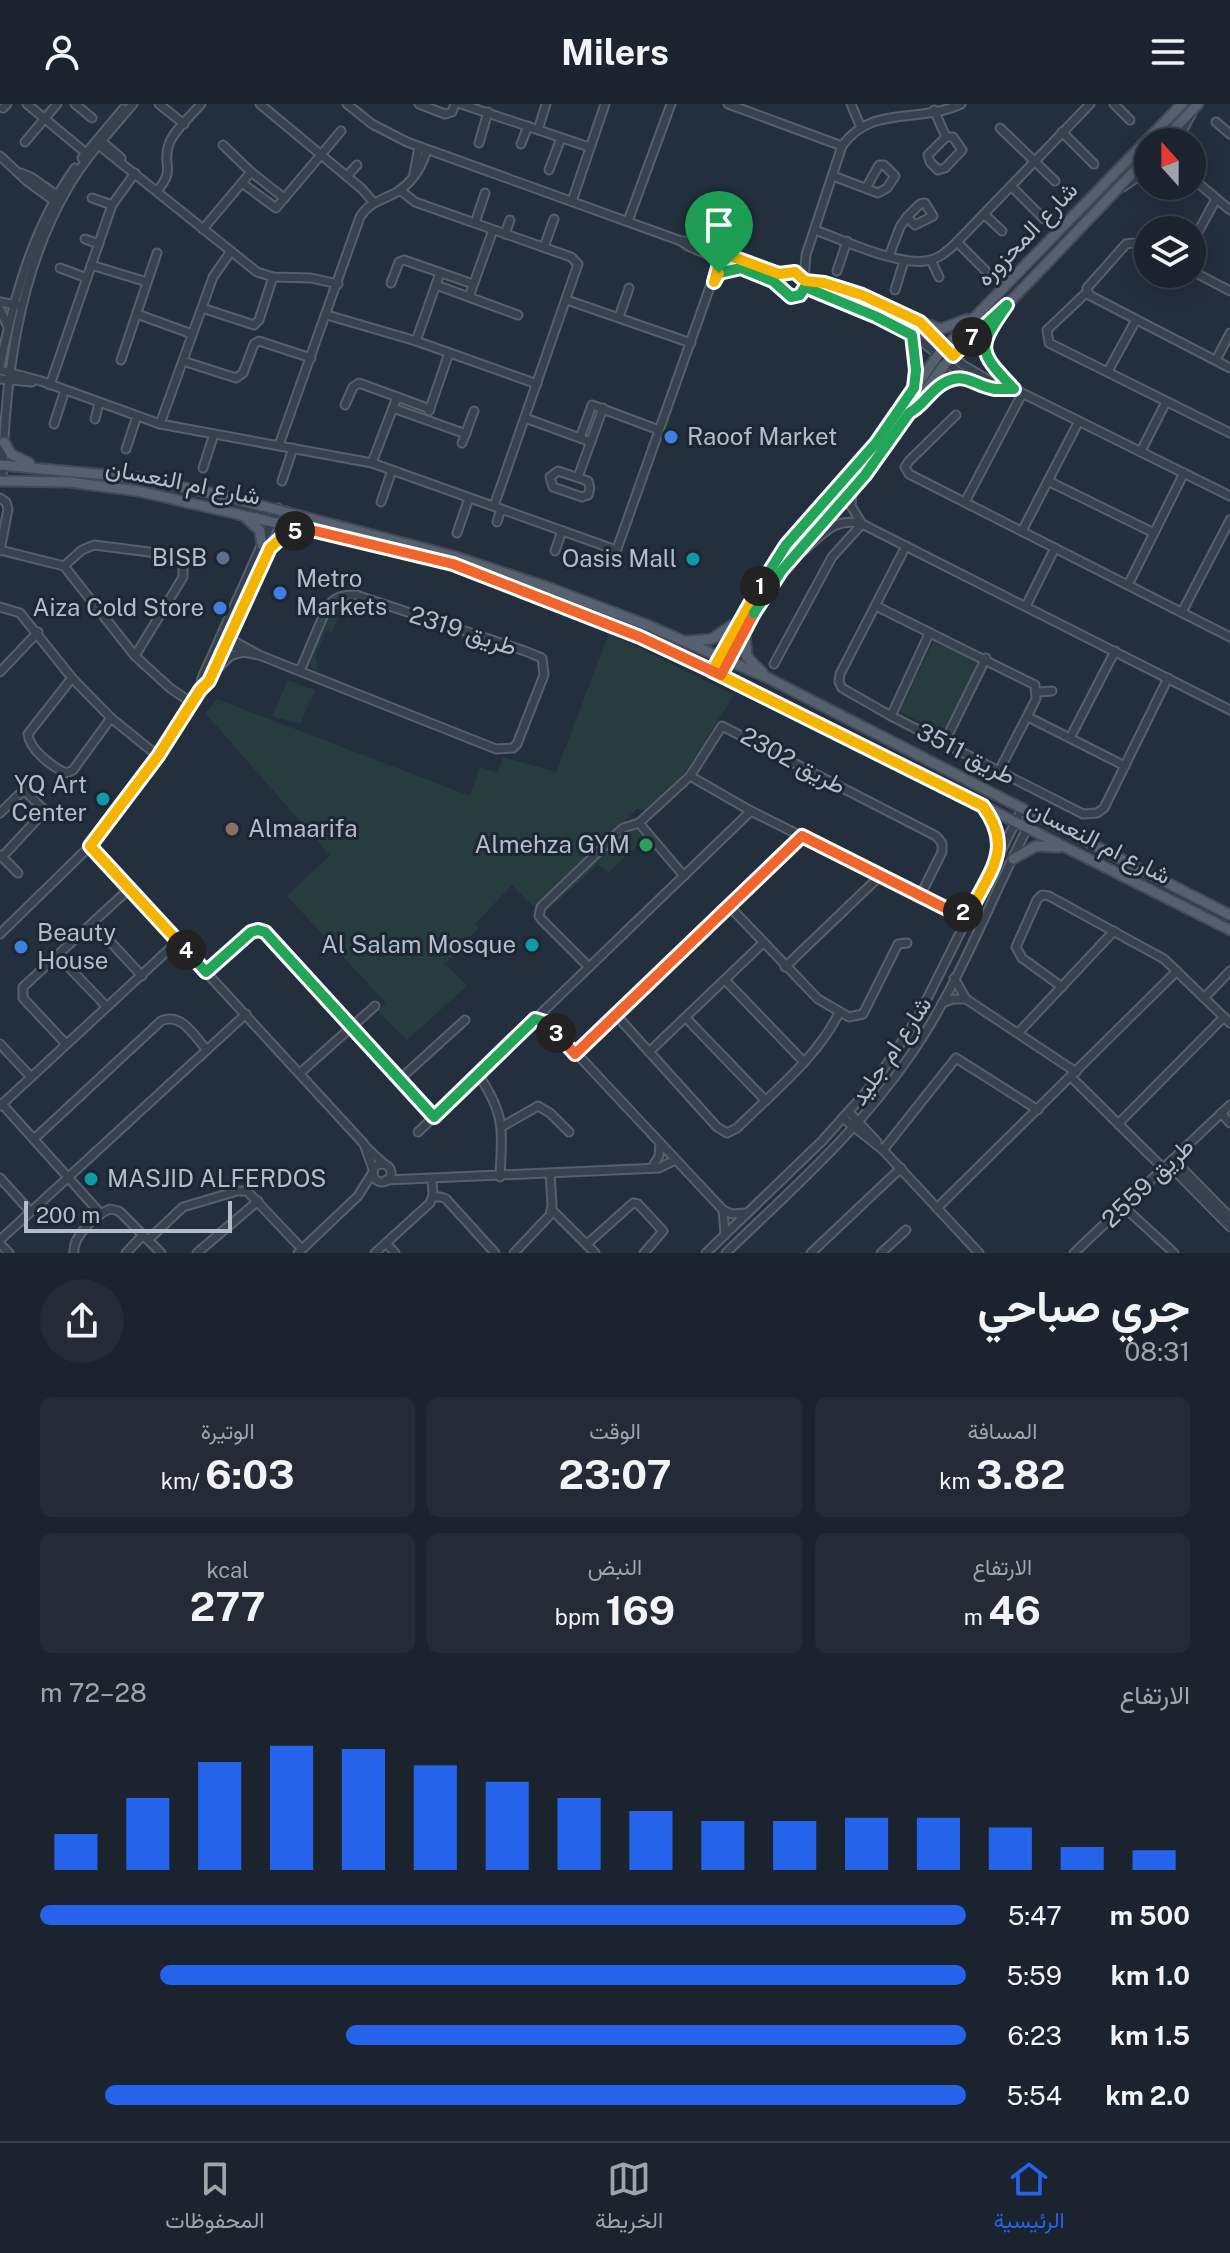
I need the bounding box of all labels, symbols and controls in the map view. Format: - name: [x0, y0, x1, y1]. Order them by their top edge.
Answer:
- icon: person: [40, 30, 84, 74]
- icon: menu: [1146, 30, 1190, 74]
- text: Milers: [561, 31, 669, 73]
- north arrow: [1134, 128, 1206, 200]
- map controls: [1134, 128, 1206, 288]
- street label: شارع المحزوره: [970, 175, 1085, 293]
- pin: [685, 191, 753, 273]
- icon: arrive: [697, 203, 741, 247]
- button: layers: [1134, 216, 1206, 288]
- pin: 7: [952, 317, 992, 357]
- text: 7: [965, 324, 979, 350]
- place label: Raoof Market: [687, 422, 837, 450]
- marker: Raoof Market: [662, 428, 680, 446]
- street label: شارع ام النعسان: [103, 452, 263, 513]
- pin: 5: [275, 511, 315, 551]
- text: 5: [288, 518, 302, 544]
- place label: BISB: [152, 543, 207, 571]
- place label: Oasis Mall: [562, 544, 677, 572]
- marker: BISB: [214, 549, 232, 567]
- marker: Oasis Mall: [684, 550, 702, 568]
- place label: Metro Markets: [296, 564, 387, 620]
- pin: 1: [740, 566, 780, 606]
- text: 1: [755, 573, 765, 599]
- marker: Metro Markets: [271, 584, 289, 602]
- place label: Aiza Cold Store: [32, 593, 204, 621]
- marker: Aiza Cold Store: [211, 599, 229, 617]
- street label: طريق 2319: [406, 600, 520, 662]
- street label: طريق 3511: [912, 716, 1020, 792]
- street label: طريق 2302: [735, 721, 851, 801]
- place label: YQ Art Center: [12, 770, 87, 826]
- marker: YQ Art Center: [94, 790, 112, 808]
- street label: شارع ام النعسان: [1022, 793, 1176, 892]
- place label: Almaarifa: [248, 814, 358, 842]
- marker: Almaarifa: [223, 820, 241, 838]
- place label: Almehza GYM: [474, 830, 630, 858]
- marker: Almehza GYM: [637, 836, 655, 854]
- pin: 2: [943, 892, 983, 932]
- text: 2: [956, 899, 970, 925]
- place label: Beauty House: [37, 918, 116, 974]
- pin: 4: [166, 930, 206, 970]
- place label: Al Salam Mosque: [321, 930, 516, 958]
- marker: Al Salam Mosque: [523, 936, 541, 954]
- text: 4: [179, 937, 193, 963]
- marker: Beauty House: [12, 938, 30, 956]
- street label: شارع ام جليد: [844, 991, 939, 1112]
- pin: 3: [536, 1013, 576, 1053]
- text: 3: [549, 1020, 563, 1046]
- street label: طريق 2559: [1096, 1132, 1200, 1234]
- place label: MASJID ALFERDOS: [107, 1164, 326, 1192]
- marker: MASJID ALFERDOS: [82, 1170, 100, 1188]
- scale bar: [24, 1197, 232, 1233]
- text: 200 m: [36, 1202, 100, 1228]
- button: share: [40, 1279, 124, 1363]
- text: جري صباحي: [977, 1280, 1190, 1332]
- text: 08:31: [1125, 1336, 1190, 1367]
- text: الوتيرة: [201, 1418, 255, 1444]
- text: الوقت: [589, 1418, 641, 1444]
- text: المسافة: [967, 1418, 1037, 1444]
- text: 6:03: [205, 1451, 295, 1498]
- text: 23:07: [559, 1451, 671, 1498]
- text: 3.82: [976, 1451, 1066, 1498]
- text: /km: [161, 1468, 205, 1494]
- text: km: [939, 1468, 976, 1494]
- text: النبض: [588, 1554, 642, 1580]
- text: الارتفاع: [972, 1554, 1032, 1580]
- text: kcal: [206, 1557, 249, 1583]
- text: 277: [190, 1583, 266, 1630]
- text: 169: [605, 1587, 675, 1634]
- text: 46: [988, 1587, 1041, 1634]
- text: bpm: [555, 1604, 605, 1630]
- text: m: [964, 1604, 988, 1630]
- text: 28–72 m: [40, 1677, 147, 1708]
- text: الارتفاع: [1119, 1679, 1190, 1710]
- text: 5:47: [1008, 1900, 1062, 1931]
- text: 500 m: [1110, 1900, 1190, 1931]
- text: 5:59: [1007, 1960, 1062, 1991]
- text: 1.0 km: [1111, 1960, 1190, 1991]
- text: 6:23: [1008, 2020, 1062, 2051]
- text: 1.5 km: [1110, 2020, 1190, 2051]
- text: 5:54: [1006, 2080, 1062, 2111]
- text: 2.0 km: [1105, 2080, 1190, 2111]
- tab: المحفوظات: [165, 2157, 264, 2240]
- tab: الخريطة: [595, 2157, 663, 2240]
- tab: الرئيسية: [994, 2157, 1065, 2240]

